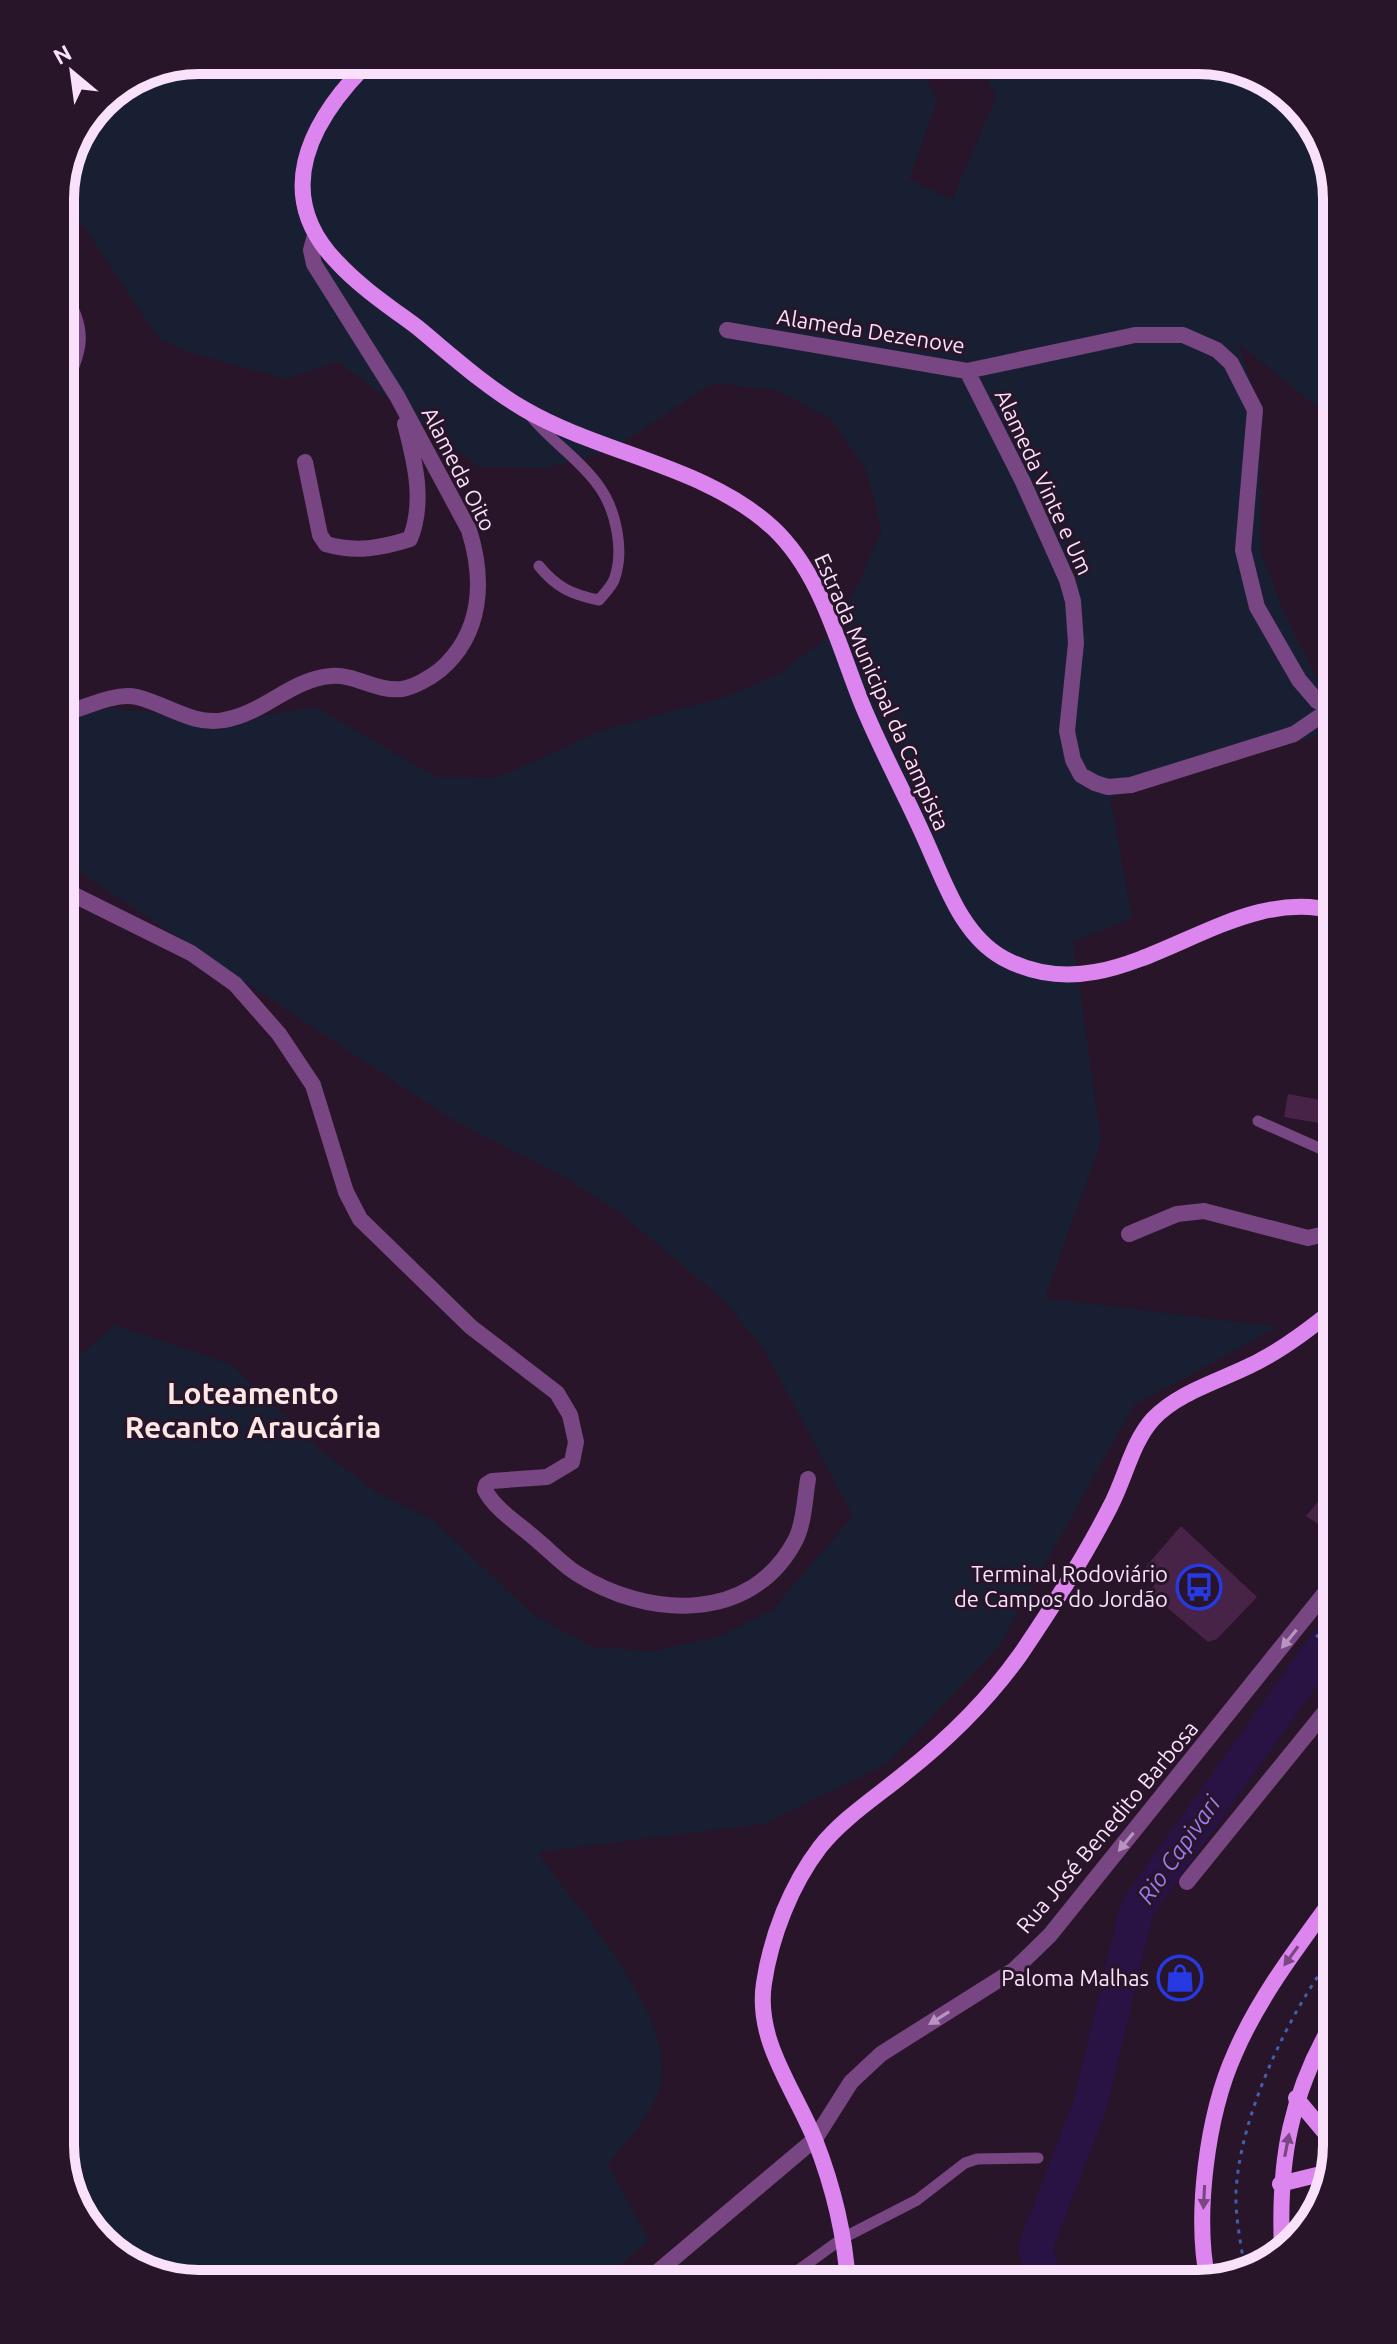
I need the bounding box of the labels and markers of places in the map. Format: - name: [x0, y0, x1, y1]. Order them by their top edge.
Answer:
- place label: Terminal Rodoviário de Campos do Jordão: [954, 1561, 1168, 1611]
- bus stop icon: Terminal Rodoviário de Campos do Jordão: [1175, 1563, 1223, 1611]
- shop icon: Paloma Malhas: [1156, 1954, 1204, 2002]
- place label: Paloma Malhas: [1001, 1965, 1149, 1990]

